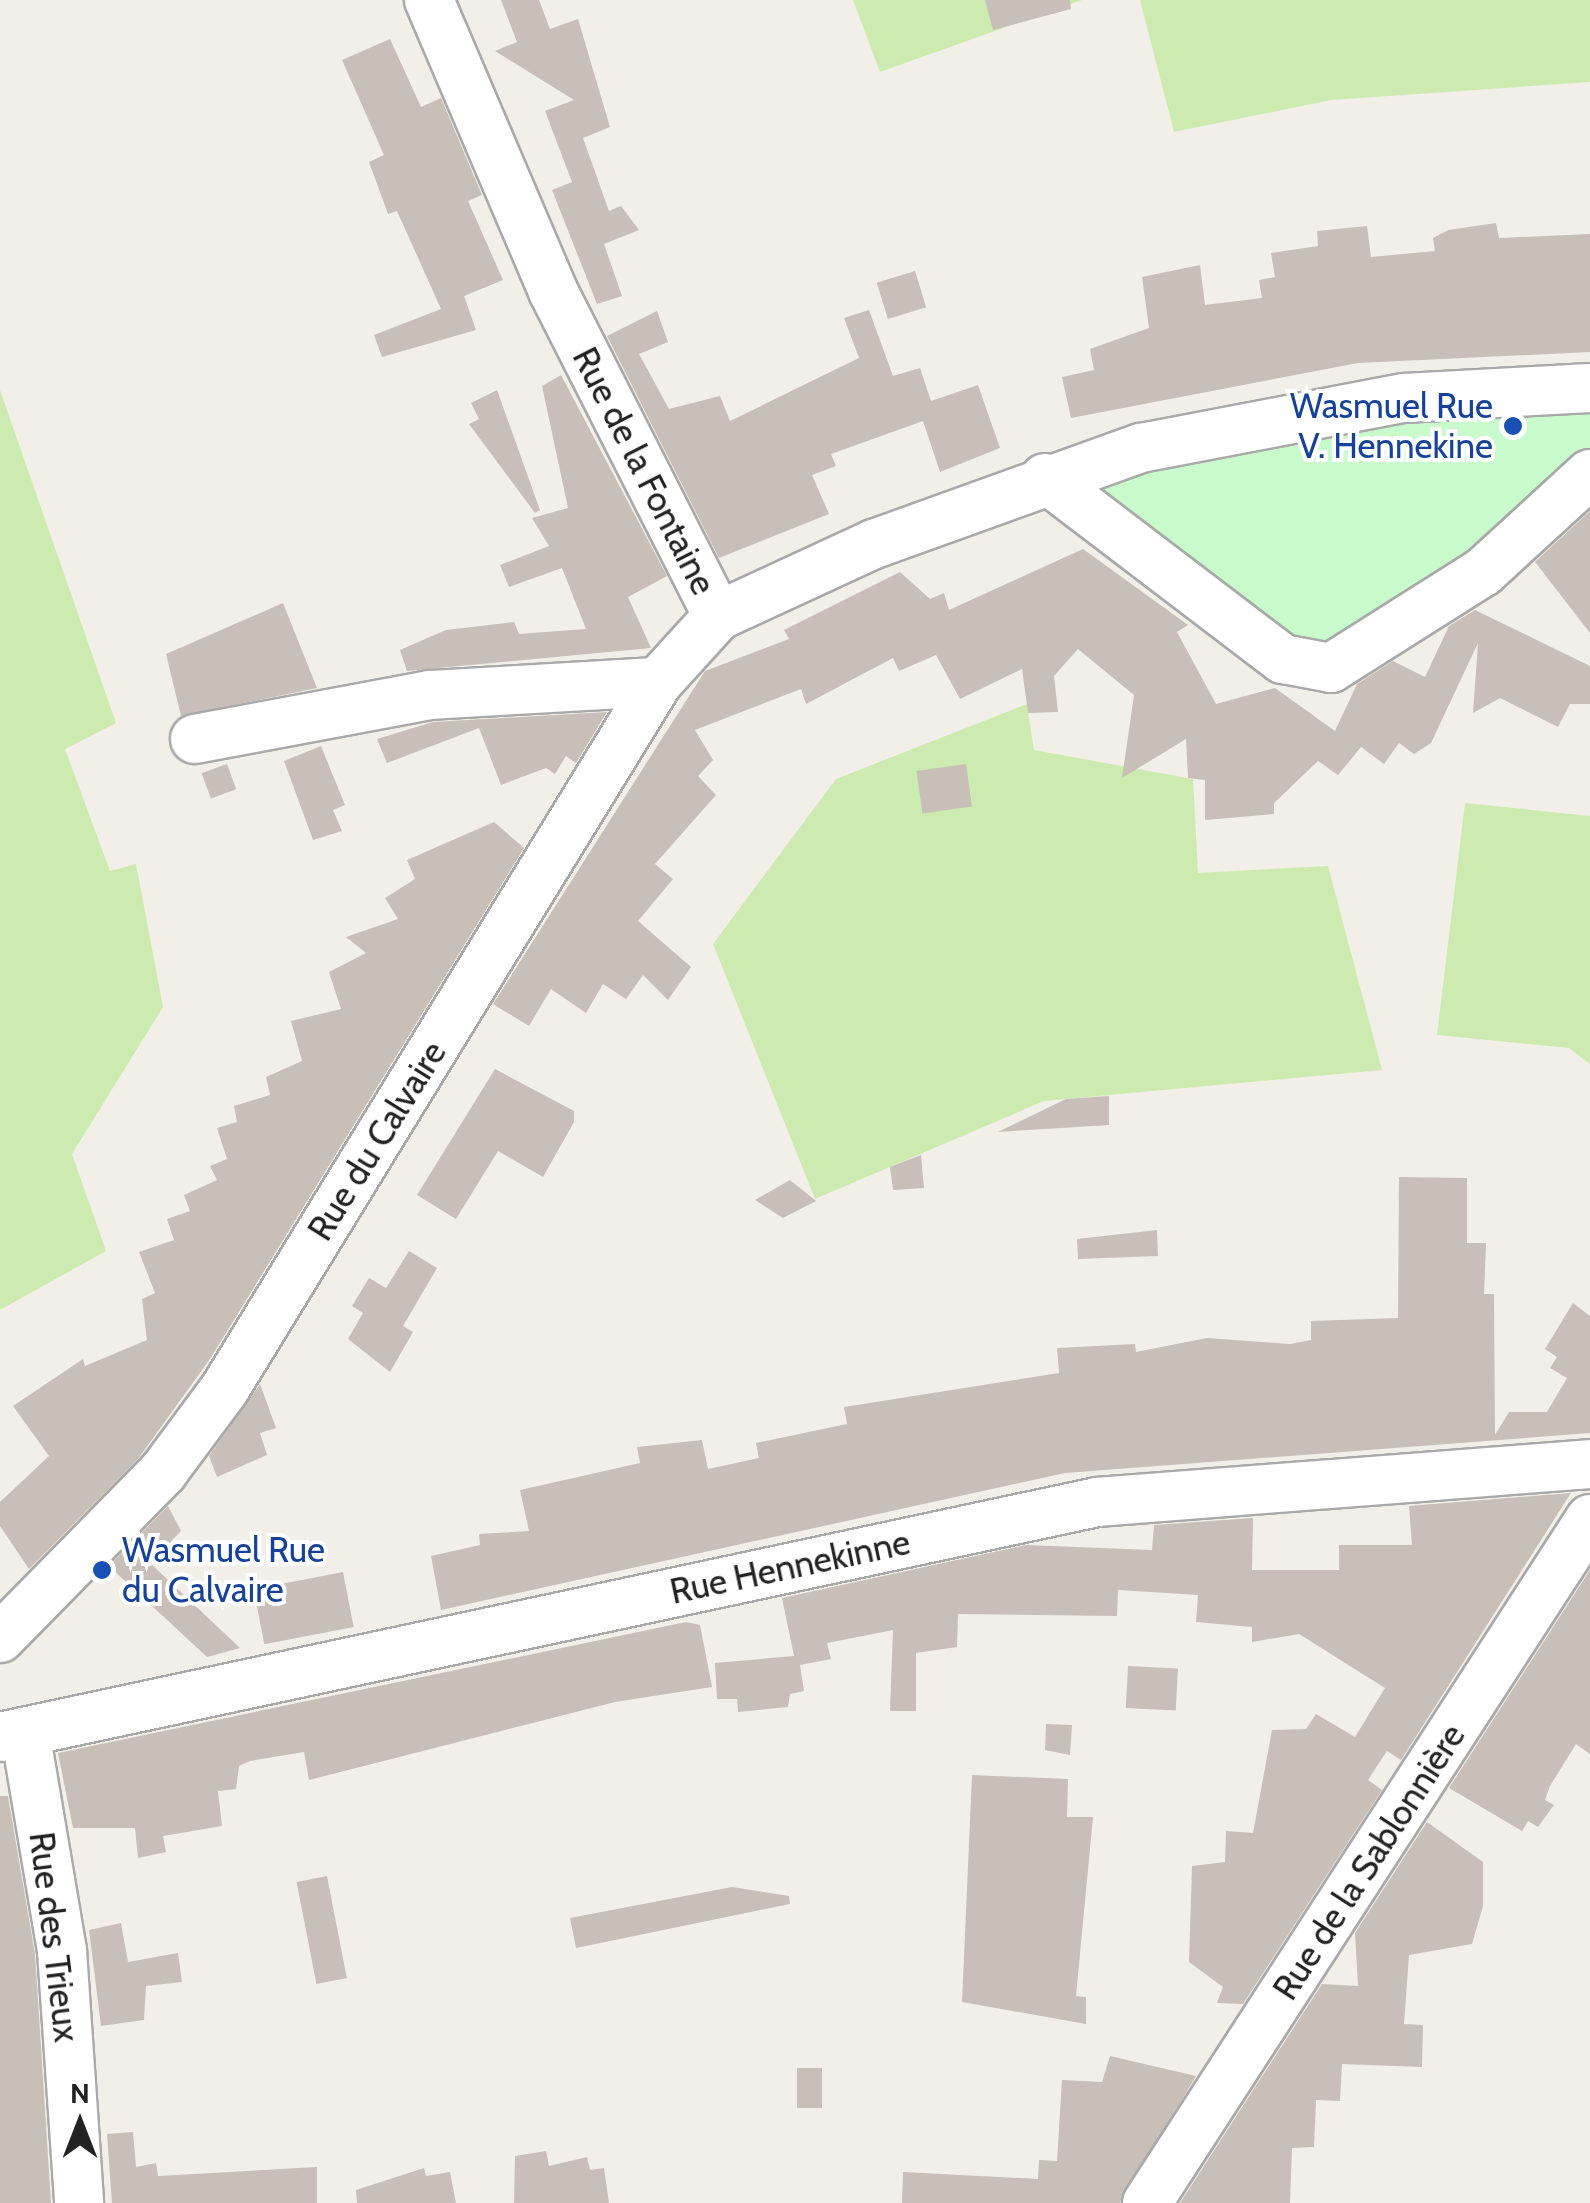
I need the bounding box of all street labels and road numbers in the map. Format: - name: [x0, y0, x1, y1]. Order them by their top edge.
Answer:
- street label: Rue de la Fontaine: [564, 340, 724, 602]
- street label: Rue du Calvaire: [299, 1034, 455, 1248]
- street label: Rue Hennekinne: [666, 1521, 914, 1613]
- street label: Rue de la Sablonnière: [1264, 1716, 1474, 2008]
- street label: Rue des Trieux: [20, 1830, 88, 2044]

